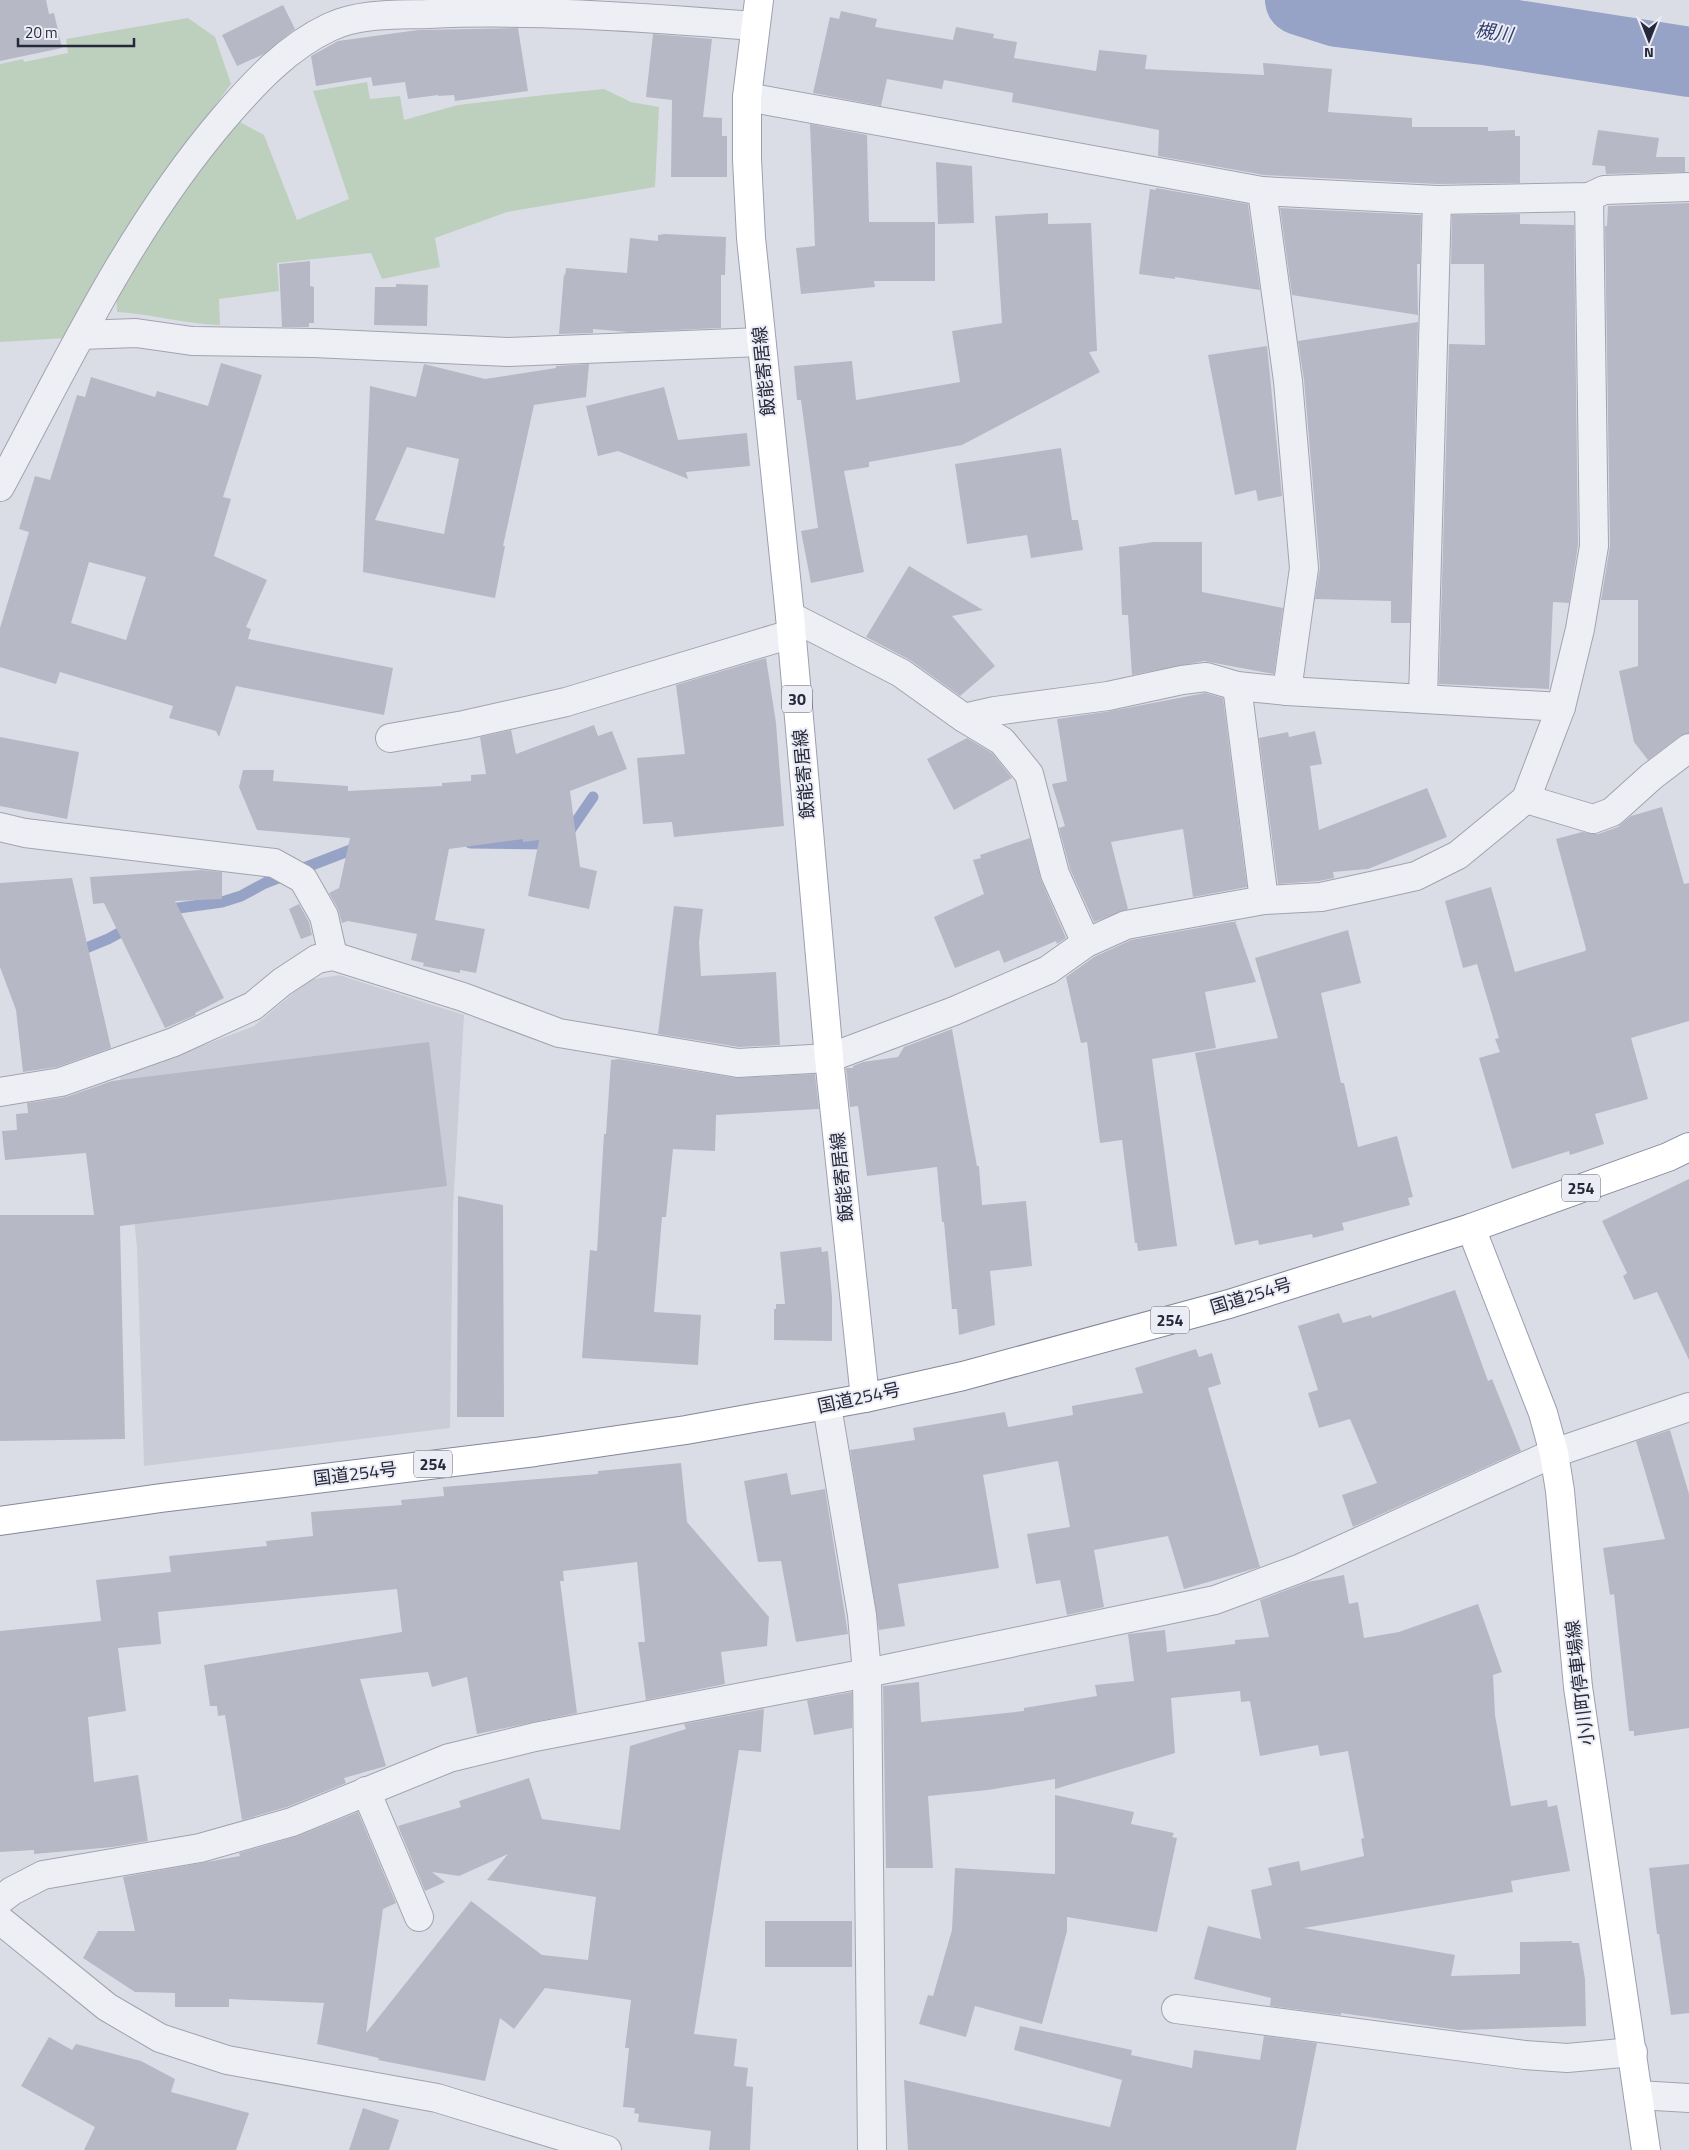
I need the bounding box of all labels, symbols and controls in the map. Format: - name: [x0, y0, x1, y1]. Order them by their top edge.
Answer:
- scale bar: [18, 15, 134, 47]
- water label: 槻川: [1473, 15, 1517, 49]
- north arrow: [1624, 15, 1674, 65]
- text: 20 m: [25, 21, 58, 44]
- text: N: [1644, 43, 1654, 64]
- street label: 飯能寄居線: [745, 325, 782, 417]
- road number: 30: [782, 686, 812, 712]
- street label: 飯能寄居線: [786, 728, 821, 820]
- street label: 飯能寄居線: [823, 1131, 860, 1223]
- road number: 254: [1562, 1174, 1600, 1202]
- street label: 国道254号: [1207, 1270, 1295, 1321]
- road number: 254: [1151, 1306, 1189, 1334]
- street label: 国道254号: [815, 1376, 903, 1419]
- road number: 254: [414, 1450, 452, 1478]
- street label: 国道254号: [311, 1455, 398, 1492]
- street label: 小川町停車場線: [1558, 1619, 1601, 1747]

